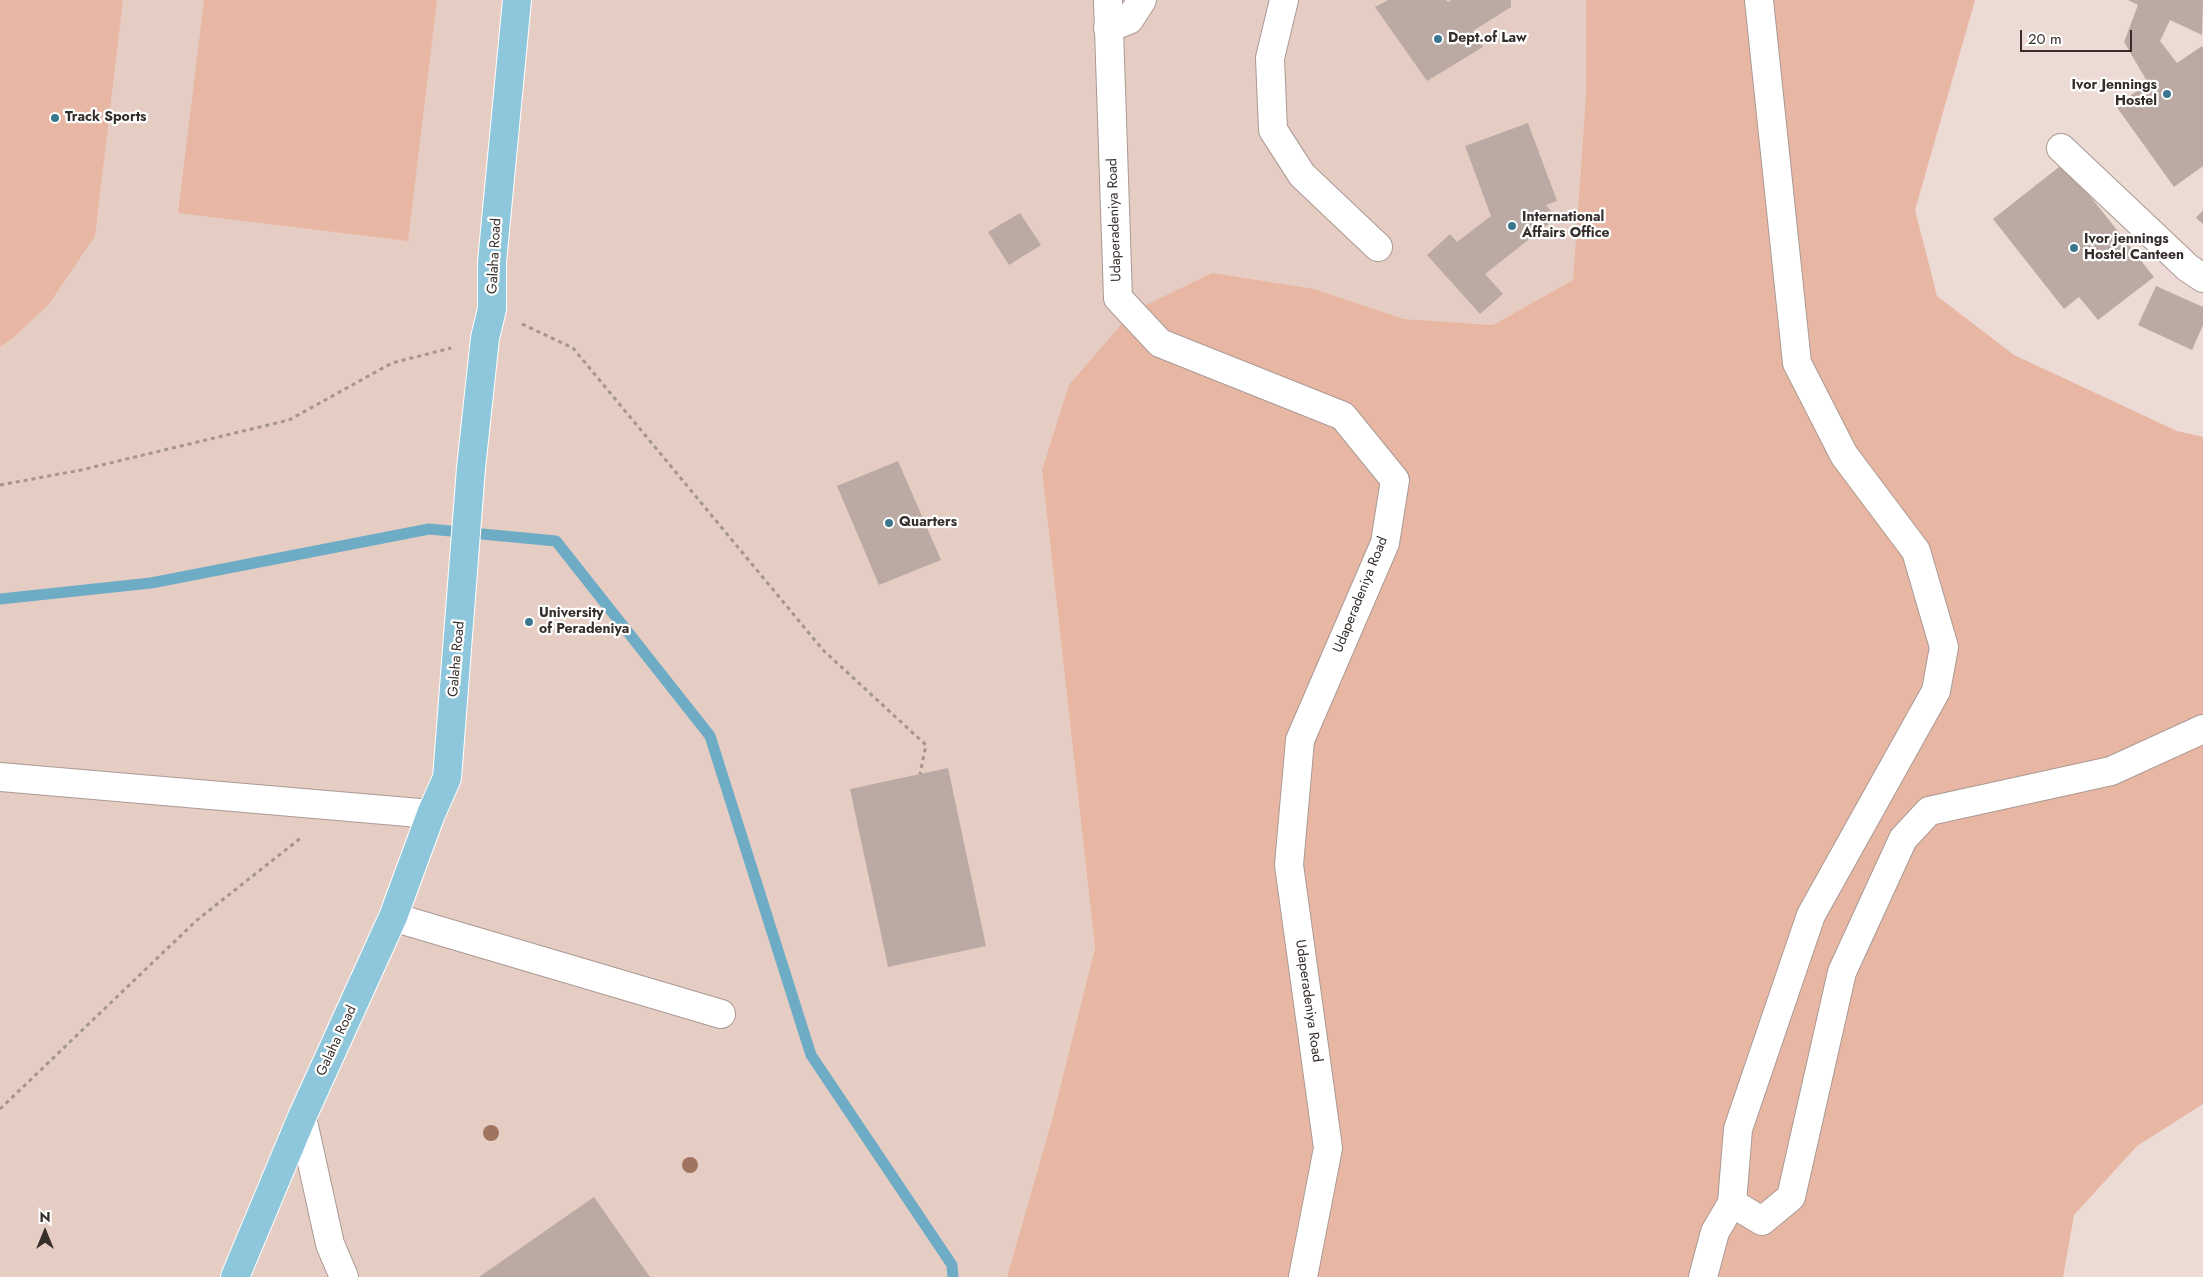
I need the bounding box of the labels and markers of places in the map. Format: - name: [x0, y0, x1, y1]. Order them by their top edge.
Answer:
- place label: Dept.of Law: [1448, 31, 1527, 47]
- marker: Dept.of Law: [1432, 33, 1444, 45]
- place label: Ivor Jennings Hostel: [2072, 78, 2157, 110]
- marker: Ivor Jennings Hostel: [2161, 88, 2173, 100]
- place label: Track Sports: [65, 110, 146, 126]
- marker: Track Sports: [49, 112, 61, 124]
- place label: International Affairs Office: [1522, 210, 1610, 242]
- marker: International Affairs Office: [1506, 220, 1518, 232]
- place label: Ivor jennings Hostel Canteen: [2084, 232, 2184, 264]
- marker: Ivor jennings Hostel Canteen: [2068, 242, 2080, 254]
- place label: Quarters: [899, 515, 957, 531]
- marker: Quarters: [883, 517, 895, 529]
- place label: University of Peradeniya: [539, 606, 629, 638]
- marker: University of Peradeniya: [523, 616, 535, 628]

